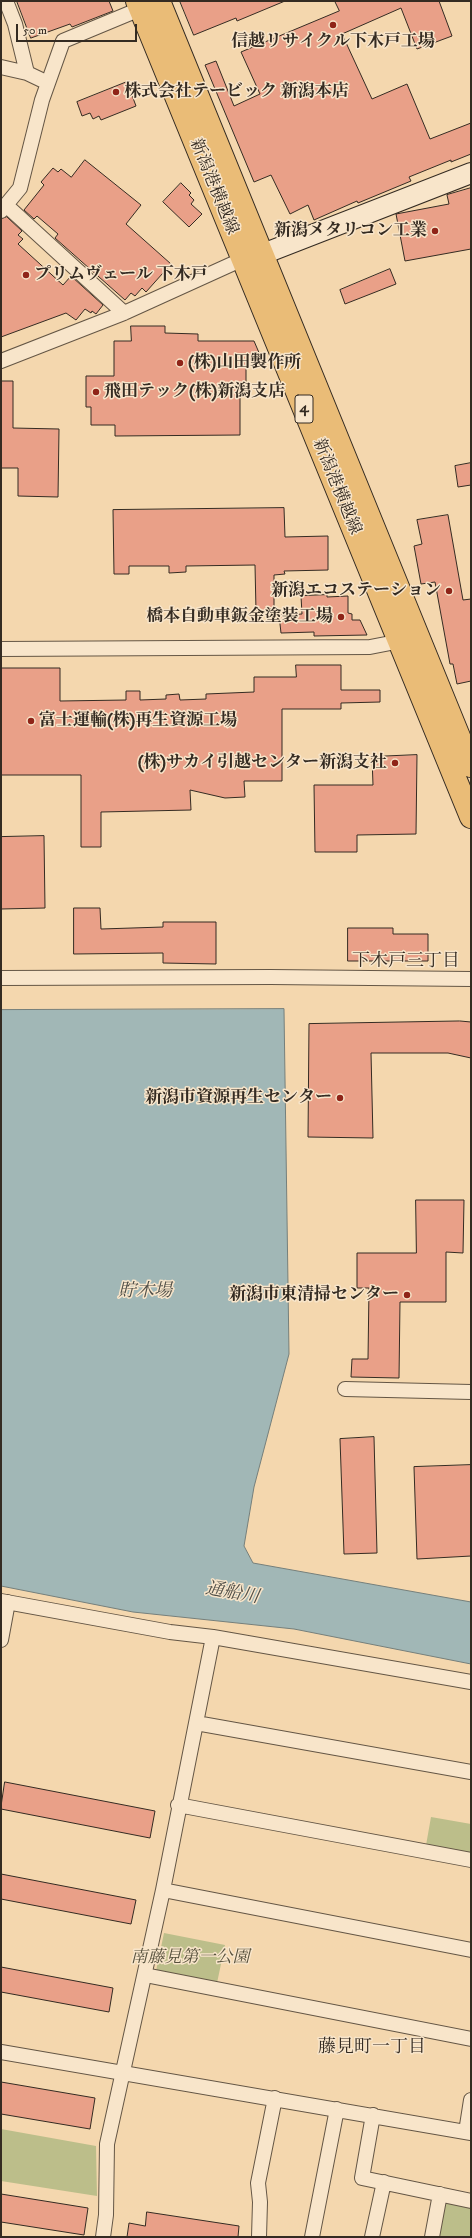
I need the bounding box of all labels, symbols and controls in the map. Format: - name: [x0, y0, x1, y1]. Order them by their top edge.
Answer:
- scale bar: [18, 16, 139, 42]
- marker: 信越リサイクル下木戸工場: [328, 20, 338, 30]
- text: 50 m: [23, 23, 47, 38]
- place label: 信越リサイクル下木戸工場: [231, 32, 435, 52]
- place label: 株式会社テービック 新潟本店: [124, 82, 349, 102]
- marker: 株式会社テービック 新潟本店: [111, 87, 121, 97]
- street label: 新潟港横越線: [184, 136, 242, 238]
- place label: 新潟メタリコン工業: [274, 221, 427, 241]
- marker: 新潟メタリコン工業: [430, 226, 440, 236]
- place label: プリムヴェール 下木戸: [34, 265, 208, 285]
- marker: プリムヴェール 下木戸: [21, 270, 31, 280]
- place label: (株)山田製作所: [188, 353, 301, 373]
- marker: (株)山田製作所: [175, 358, 185, 368]
- place label: 飛田テック(株)新潟支店: [104, 382, 285, 402]
- marker: 飛田テック(株)新潟支店: [91, 387, 101, 397]
- road number: 4: [295, 395, 313, 423]
- street label: 新潟港横越線: [307, 436, 365, 538]
- place label: 新潟エコステーション: [271, 581, 441, 601]
- marker: 新潟エコステーション: [444, 586, 454, 596]
- place label: 橋本自動車鈑金塗装工場: [146, 607, 333, 627]
- marker: 橋本自動車鈑金塗装工場: [336, 612, 346, 622]
- place label: 富士運輸(株)再生資源工場: [39, 711, 237, 731]
- marker: 富士運輸(株)再生資源工場: [26, 716, 36, 726]
- place label: (株)サカイ引越センター新潟支社: [138, 753, 387, 773]
- marker: (株)サカイ引越センター新潟支社: [390, 758, 400, 768]
- district label: 下木戸三丁目: [352, 951, 460, 973]
- place label: 新潟市資源再生センター: [145, 1088, 332, 1108]
- marker: 新潟市資源再生センター: [335, 1093, 345, 1103]
- water label: 貯木場: [118, 1281, 172, 1303]
- place label: 新潟市東清掃センター: [229, 1285, 399, 1305]
- marker: 新潟市東清掃センター: [402, 1290, 412, 1300]
- water label: 通船川: [204, 1579, 260, 1609]
- park label: 南藤見第一公園: [131, 1948, 249, 1968]
- district label: 藤見町一丁目: [318, 2037, 426, 2059]

